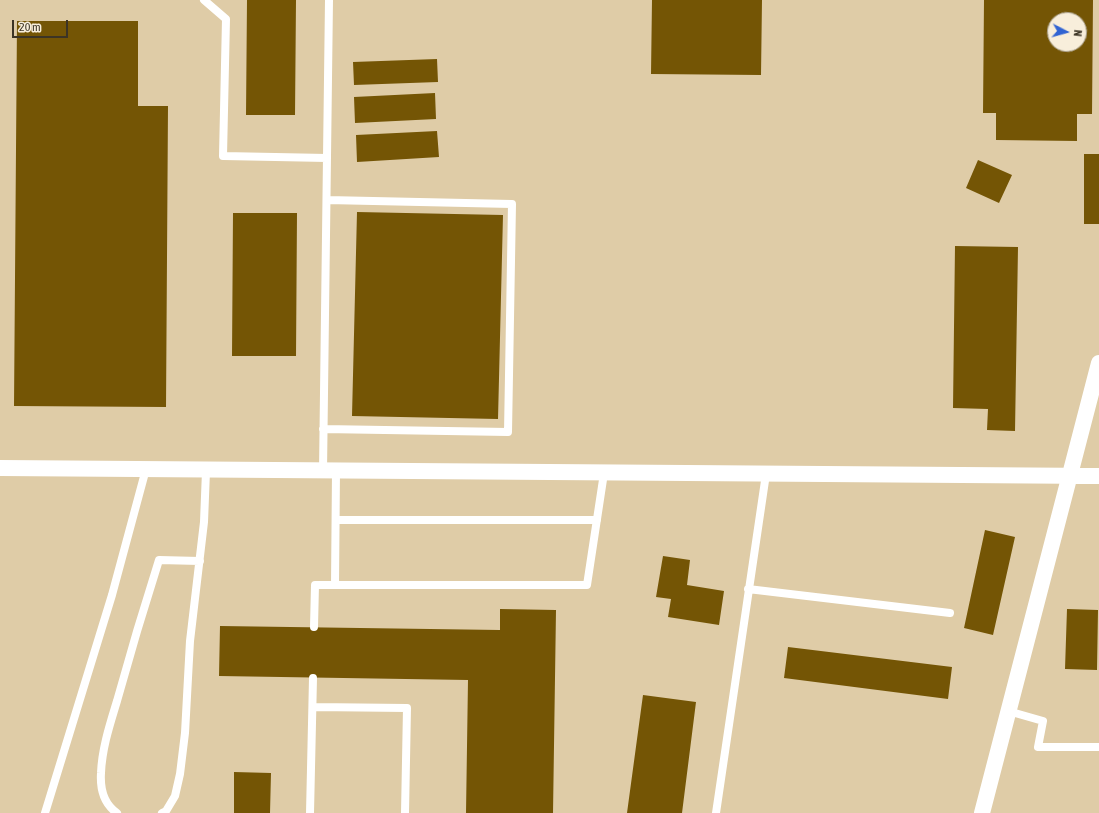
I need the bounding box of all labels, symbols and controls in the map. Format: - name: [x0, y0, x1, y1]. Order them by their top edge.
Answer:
- scale bar: [14, 12, 70, 38]
- north arrow: [1047, 12, 1087, 52]
- text: 20 m: [19, 20, 41, 34]
- text: N: [1072, 29, 1084, 37]

